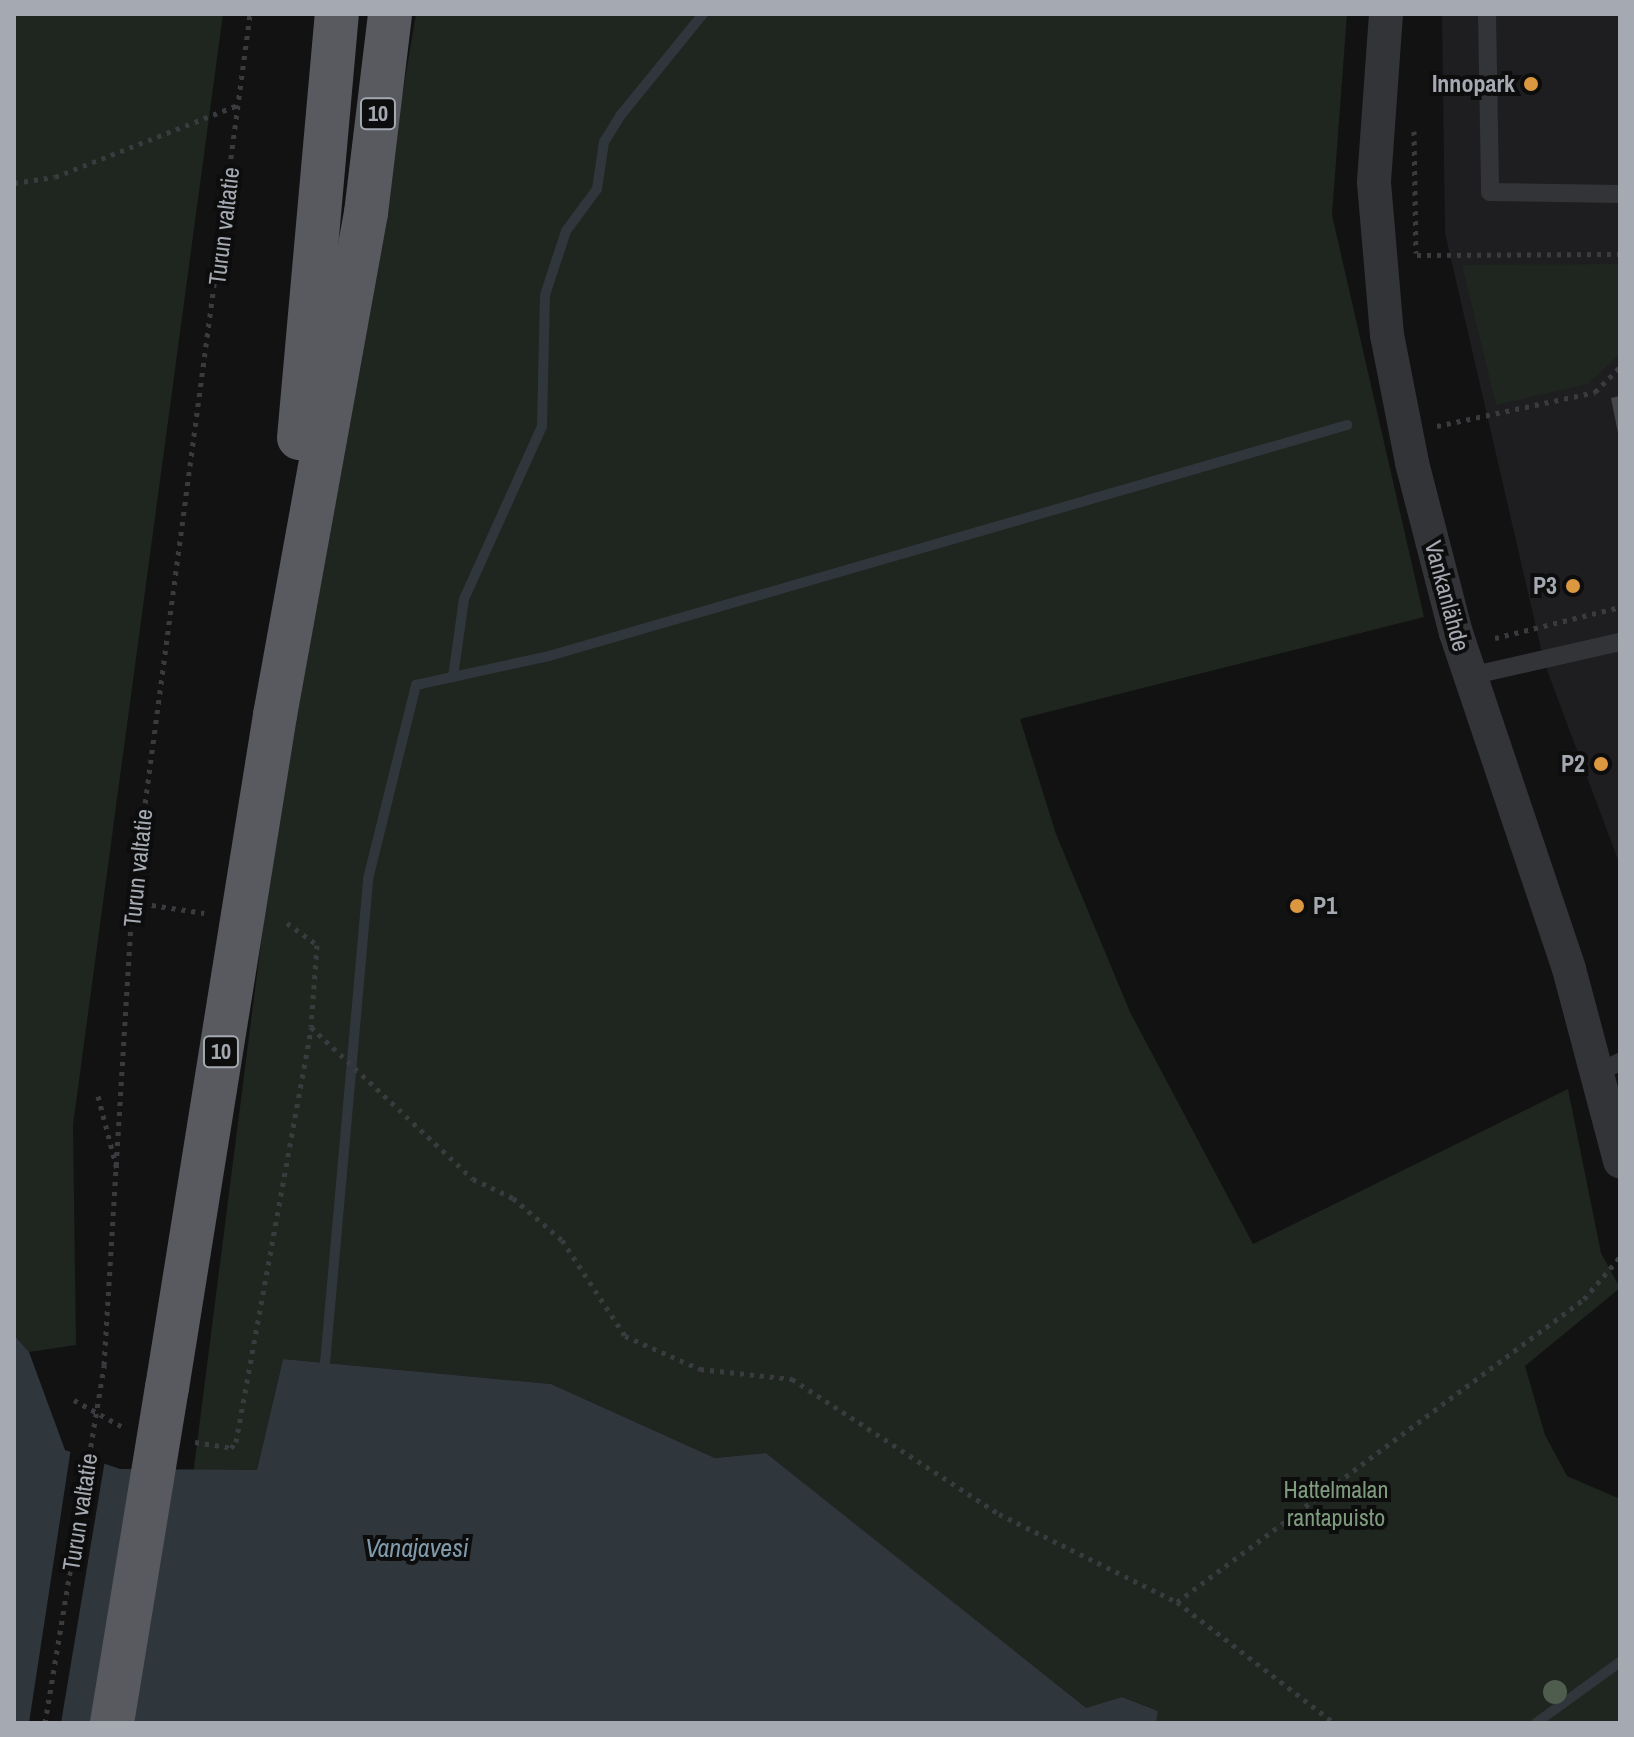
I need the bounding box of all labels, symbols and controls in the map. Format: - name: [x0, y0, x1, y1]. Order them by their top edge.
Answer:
- place label: Innopark: [1432, 70, 1515, 98]
- marker: Innopark: [1522, 75, 1540, 93]
- road number: 10: [358, 96, 398, 132]
- street label: Turun valtatie: [202, 165, 246, 287]
- street label: Vankanlähde: [1418, 537, 1476, 655]
- place label: P3: [1533, 572, 1557, 600]
- marker: P3: [1564, 577, 1582, 595]
- place label: P2: [1561, 750, 1585, 778]
- marker: P2: [1592, 755, 1610, 773]
- street label: Turun valtatie: [117, 807, 159, 929]
- place label: P1: [1313, 892, 1337, 920]
- marker: P1: [1288, 897, 1306, 915]
- road number: 10: [201, 1034, 241, 1070]
- street label: Turun valtatie: [56, 1451, 104, 1573]
- park label: Hattelmalan rantapuisto: [1284, 1476, 1388, 1532]
- water label: Vanajavesi: [365, 1532, 469, 1564]

